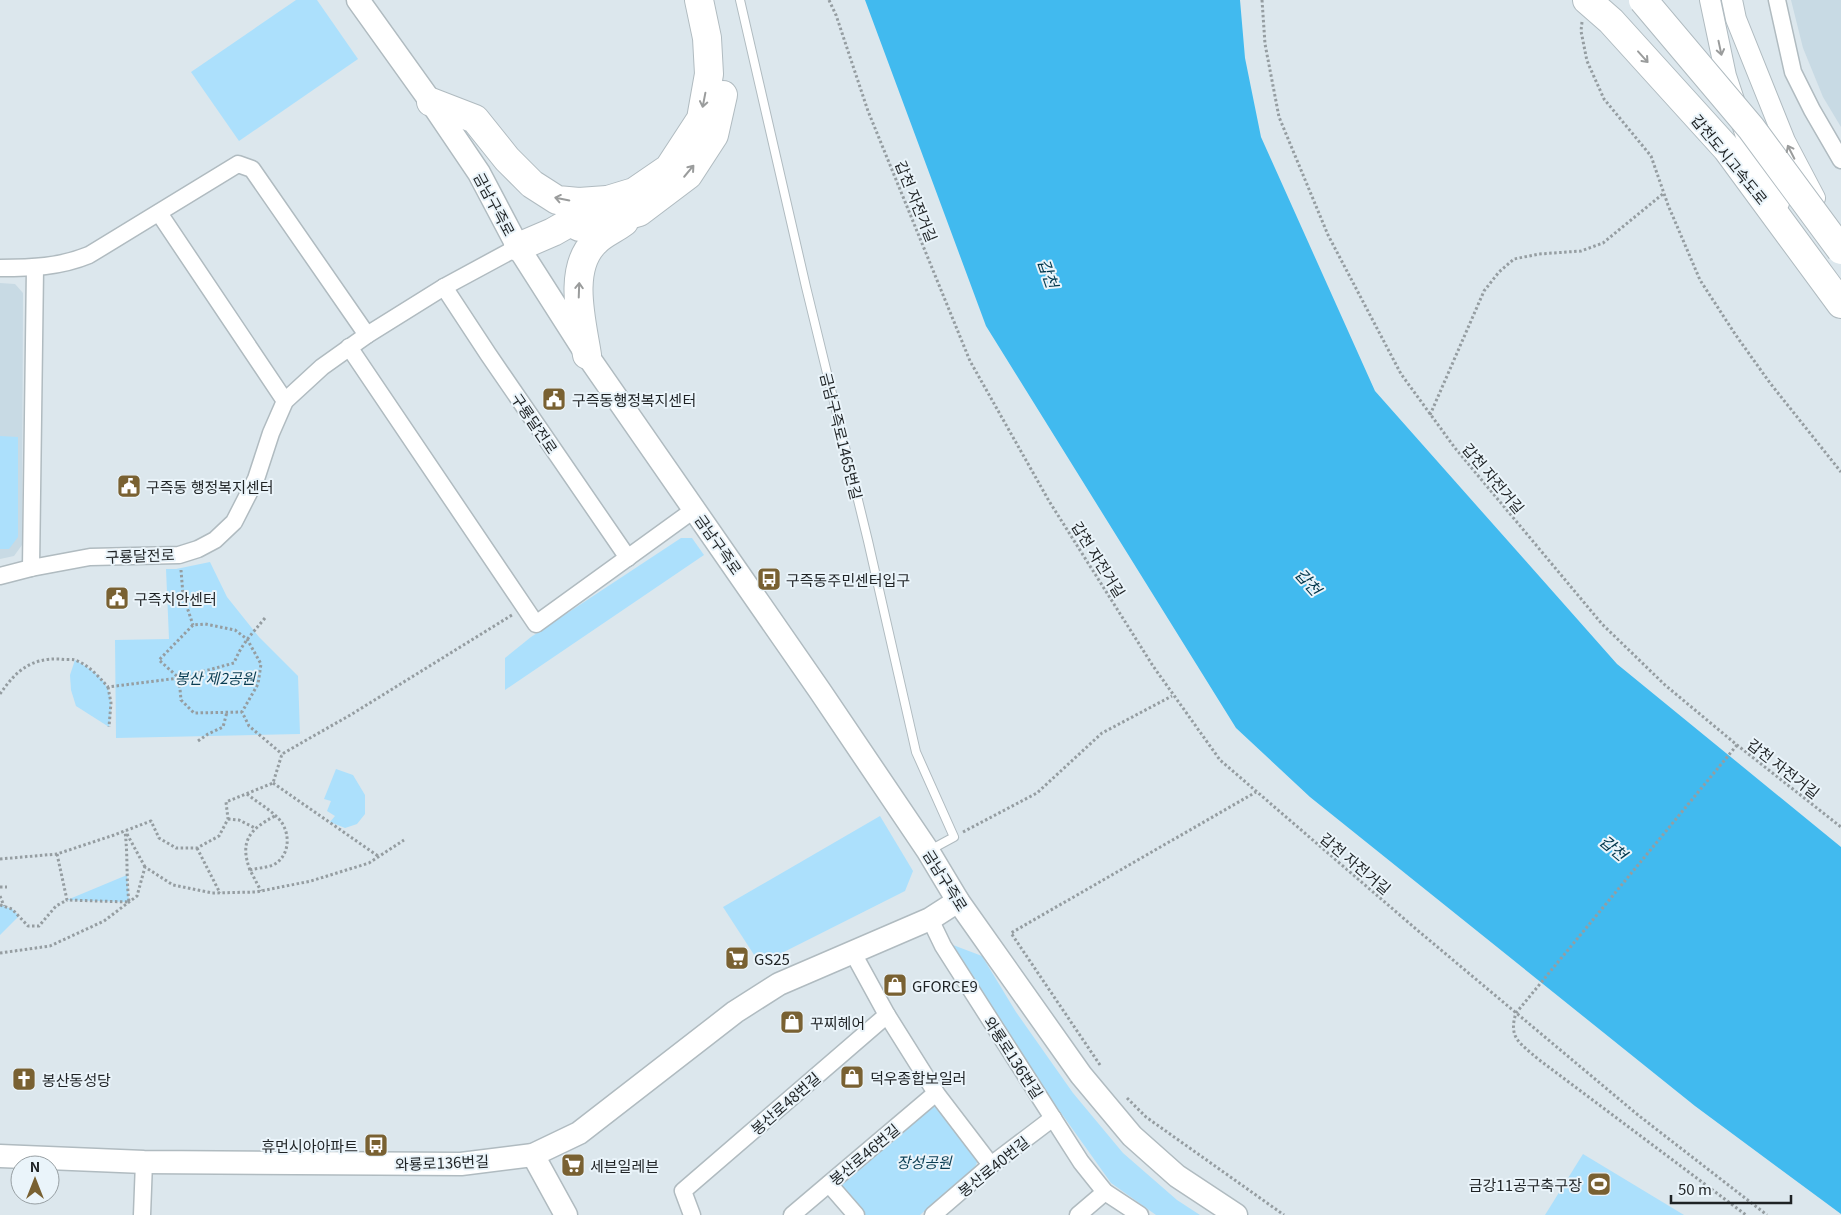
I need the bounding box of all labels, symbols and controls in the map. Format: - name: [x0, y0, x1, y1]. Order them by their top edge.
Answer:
- one-way arrow: [1716, 39, 1725, 55]
- one-way arrow: [1638, 51, 1649, 64]
- one-way arrow: [699, 91, 709, 107]
- street label: 갑천도시고속도로: [1687, 109, 1773, 209]
- one-way arrow: [1786, 145, 1795, 160]
- street label: 갑천 자전거길: [891, 157, 943, 245]
- one-way arrow: [684, 165, 695, 178]
- street label: 금남구즉로: [470, 169, 520, 239]
- one-way arrow: [555, 194, 571, 204]
- water label: 갑천: [1033, 255, 1066, 293]
- one-way arrow: [574, 282, 584, 298]
- street label: 금남구즉로1465번길: [816, 370, 868, 502]
- public building icon: 구즉동행정복지센터: [541, 386, 567, 412]
- street label: 구룡달전로: [507, 389, 563, 457]
- place label: 구즉동행정복지센터: [572, 389, 696, 410]
- street label: 갑천 자전거길: [1458, 438, 1530, 518]
- public building icon: 구즉동 행정복지센터: [116, 473, 142, 499]
- place label: 구즉동 행정복지센터: [146, 476, 274, 497]
- street label: 금남구즉로: [691, 510, 747, 578]
- street label: 갑천 자전거길: [1067, 517, 1131, 601]
- street label: 구룡달전로: [105, 543, 175, 567]
- water label: 갑천: [1290, 562, 1329, 602]
- bus stop icon: 구즉동주민센터입구: [756, 566, 782, 592]
- place label: 구즉동주민센터입구: [786, 569, 910, 590]
- public building icon: 구즉치안센터: [104, 585, 130, 611]
- place label: 구즉치안센터: [134, 588, 217, 609]
- park label: 봉산 제2공원: [175, 667, 257, 688]
- street label: 갑천 자전거길: [1744, 733, 1824, 803]
- street label: 갑천 자전거길: [1316, 827, 1396, 899]
- water label: 갑천: [1595, 828, 1635, 867]
- street label: 금남구즉로: [919, 845, 973, 915]
- supermarket icon: GS25: [724, 945, 750, 971]
- place label: GS25: [754, 948, 790, 969]
- shop icon: GFORCE9: [882, 972, 908, 998]
- place label: GFORCE9: [912, 975, 978, 996]
- shop icon: 꾸찌헤어: [779, 1009, 805, 1035]
- place label: 꾸찌헤어: [810, 1012, 865, 1033]
- street label: 와룡로136번길: [980, 1012, 1048, 1102]
- shop icon: 덕우종합보일러: [839, 1064, 865, 1090]
- church icon: 봉산동성당: [11, 1066, 37, 1092]
- street label: 봉산로48번길: [746, 1067, 824, 1139]
- place label: 덕우종합보일러: [870, 1067, 967, 1088]
- place label: 봉산동성당: [42, 1069, 111, 1090]
- street label: 봉산로46번길: [824, 1118, 904, 1190]
- street label: 봉산로40번길: [953, 1131, 1033, 1201]
- bus stop icon: 휴먼시아아파트: [363, 1132, 389, 1158]
- place label: 휴먼시아아파트: [261, 1135, 358, 1156]
- street label: 와룡로136번길: [395, 1150, 489, 1174]
- park label: 장성공원: [896, 1151, 953, 1172]
- supermarket icon: 세븐일레븐: [560, 1152, 586, 1178]
- north arrow: [10, 1155, 60, 1205]
- place label: 세븐일레븐: [590, 1155, 659, 1176]
- text: N: [30, 1156, 40, 1176]
- sports icon: 금강11공구축구장: [1586, 1171, 1612, 1197]
- scale bar: [1671, 1172, 1791, 1204]
- place label: 금강11공구축구장: [1469, 1174, 1582, 1195]
- text: 50 m: [1678, 1178, 1712, 1199]

